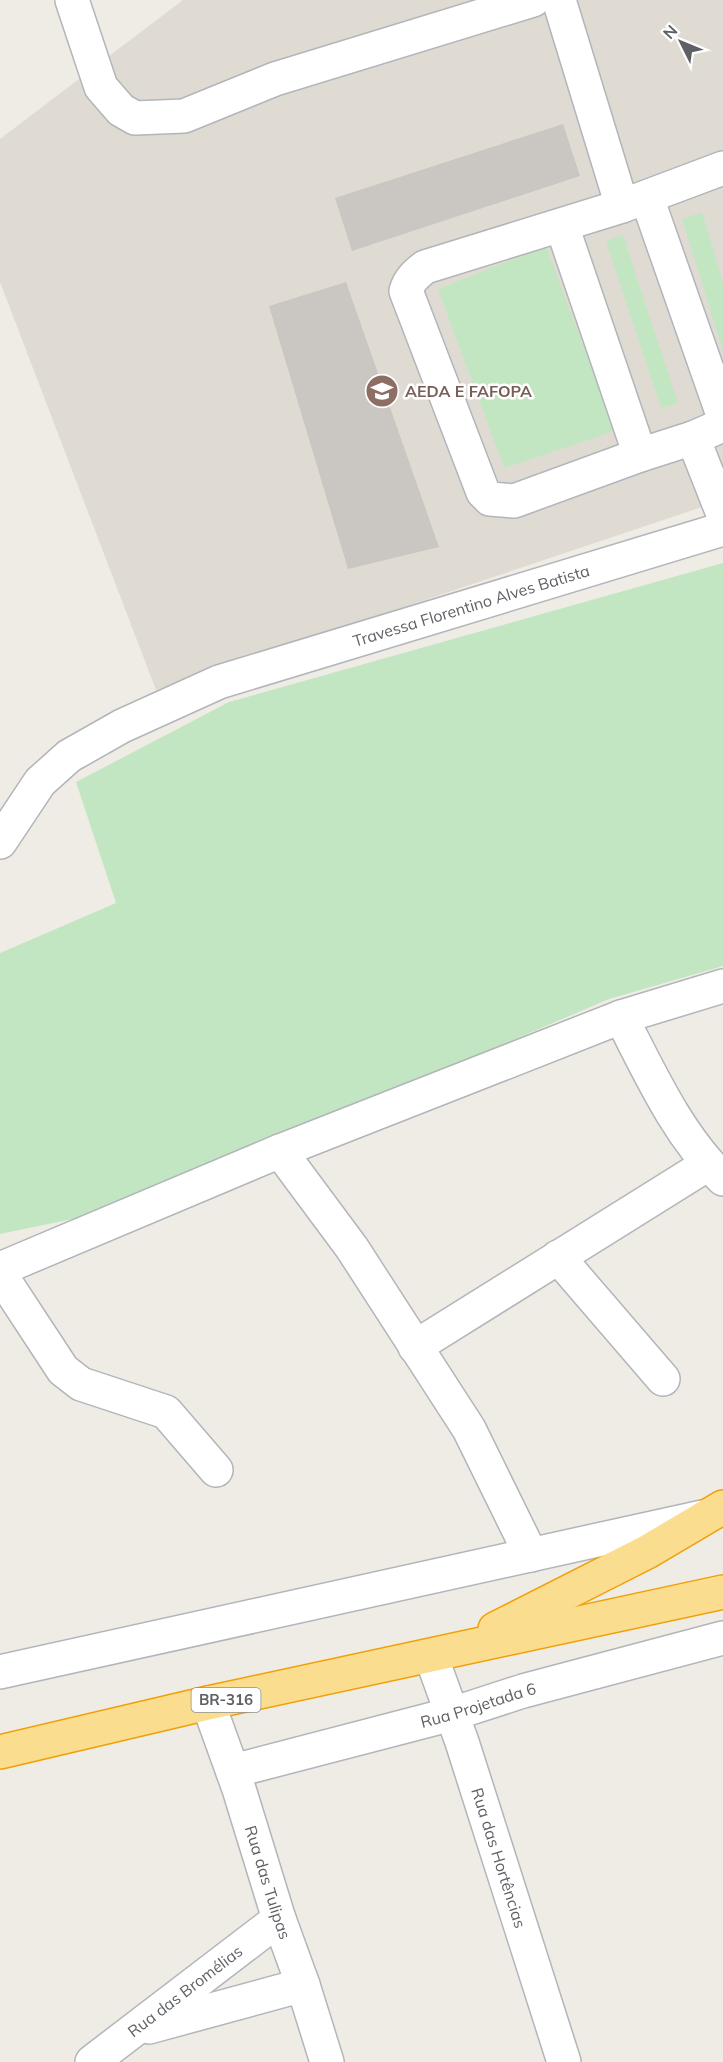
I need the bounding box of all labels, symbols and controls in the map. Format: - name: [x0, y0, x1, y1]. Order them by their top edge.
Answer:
- north arrow: [651, 12, 711, 72]
- text: N: [659, 21, 681, 43]
- school or university icon: AEDA E FAFOPA: [364, 373, 400, 409]
- place label: AEDA E FAFOPA: [405, 381, 532, 401]
- street label: Travessa Florentino Alves Batista: [350, 560, 592, 651]
- street label: Rua Projetada 6: [418, 1678, 538, 1732]
- road number: BR-316: [192, 1688, 260, 1712]
- street label: Rua das Hortências: [467, 1785, 531, 1930]
- street label: Rua das Tulipas: [241, 1823, 295, 1942]
- street label: Rua das Bromélias: [124, 1941, 246, 2041]

